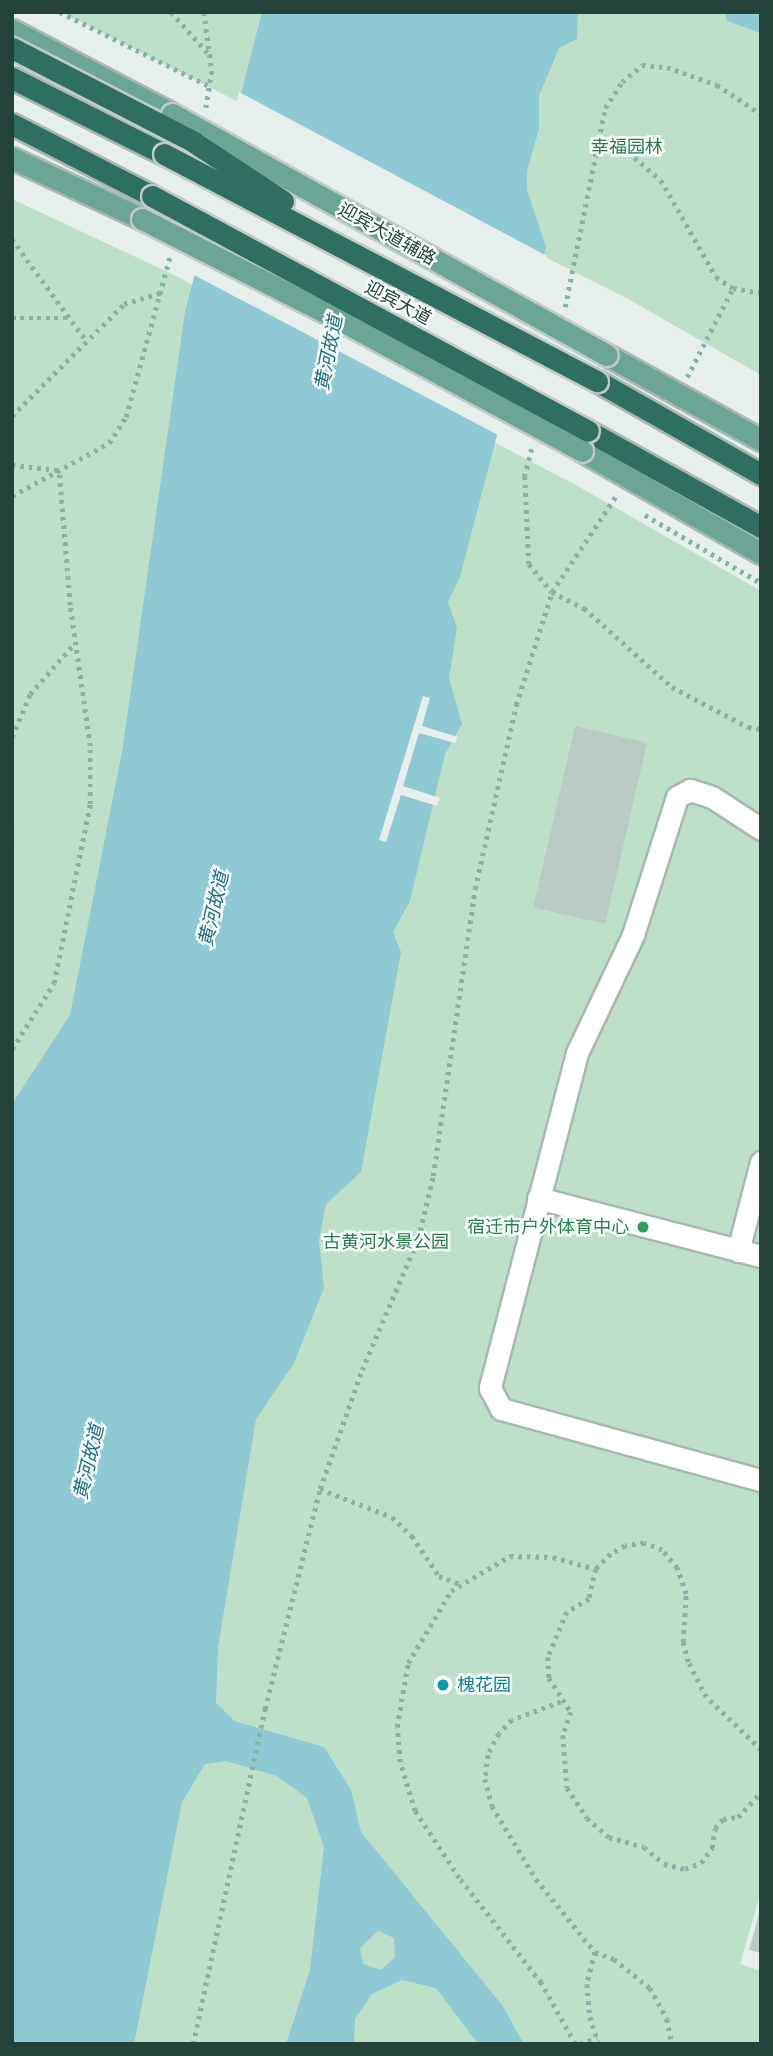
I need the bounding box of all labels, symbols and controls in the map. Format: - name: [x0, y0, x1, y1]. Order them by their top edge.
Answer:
- park label: 幸福园林: [591, 136, 663, 158]
- street label: 迎宾大道辅路: [335, 198, 439, 270]
- street label: 迎宾大道: [361, 277, 435, 329]
- water label: 黄河故道: [311, 314, 347, 392]
- water label: 黄河故道: [194, 869, 234, 949]
- place label: 宿迁市户外体育中心: [467, 1216, 629, 1238]
- marker: 宿迁市户外体育中心: [635, 1219, 651, 1235]
- park label: 古黄河水景公园: [323, 1231, 449, 1253]
- water label: 黄河故道: [69, 1422, 109, 1502]
- place label: 槐花园: [457, 1674, 511, 1696]
- marker: 槐花园: [435, 1677, 451, 1693]

